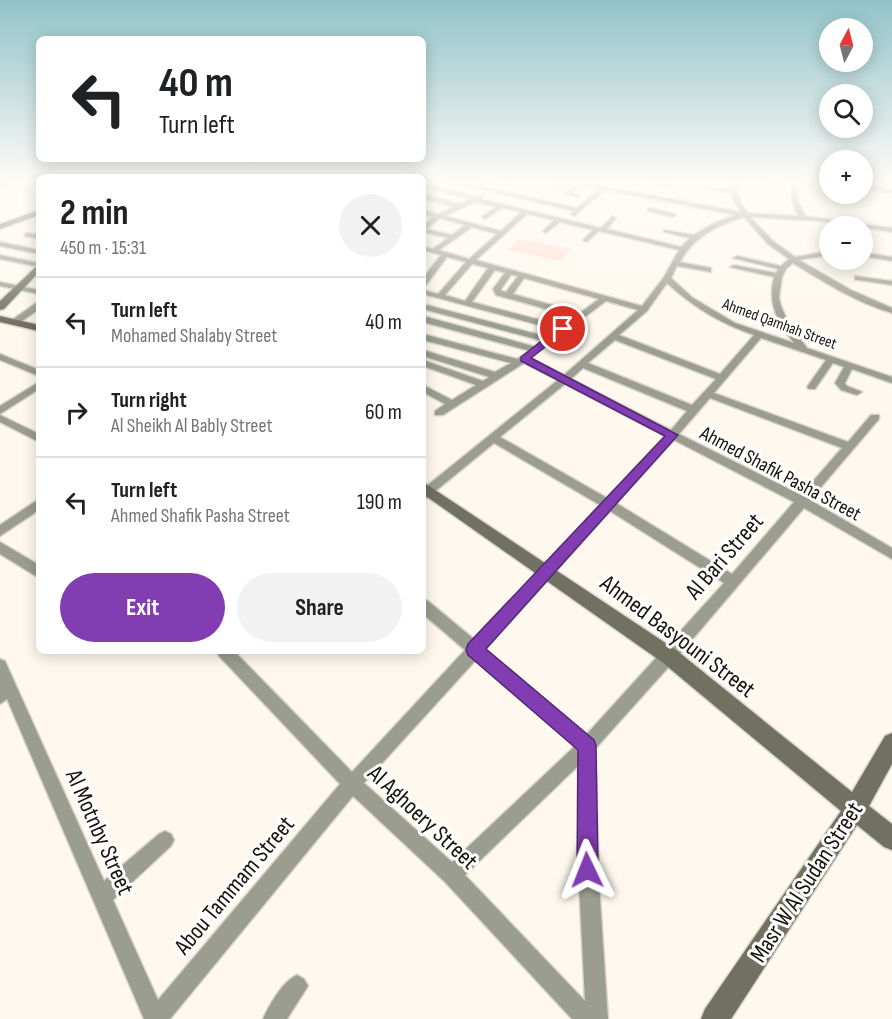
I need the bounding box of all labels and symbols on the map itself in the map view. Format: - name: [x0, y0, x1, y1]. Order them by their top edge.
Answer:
- north arrow: [819, 18, 873, 72]
- street label: Ahmed Qamhah Street: [719, 295, 839, 354]
- pin: [537, 303, 588, 354]
- street label: Ahmed Shafik Pasha Street: [695, 421, 865, 526]
- street label: Al Bari Street: [678, 507, 770, 606]
- street label: Ahmed Basyouni Street: [594, 568, 761, 704]
- street label: Al Aghoery Street: [361, 758, 484, 876]
- street label: Al Motnby Street: [59, 764, 140, 899]
- street label: Masr W Al Sudan Street: [744, 797, 869, 968]
- street label: Abou Tammam Street: [167, 810, 301, 961]
- position arrow: [555, 838, 619, 902]

